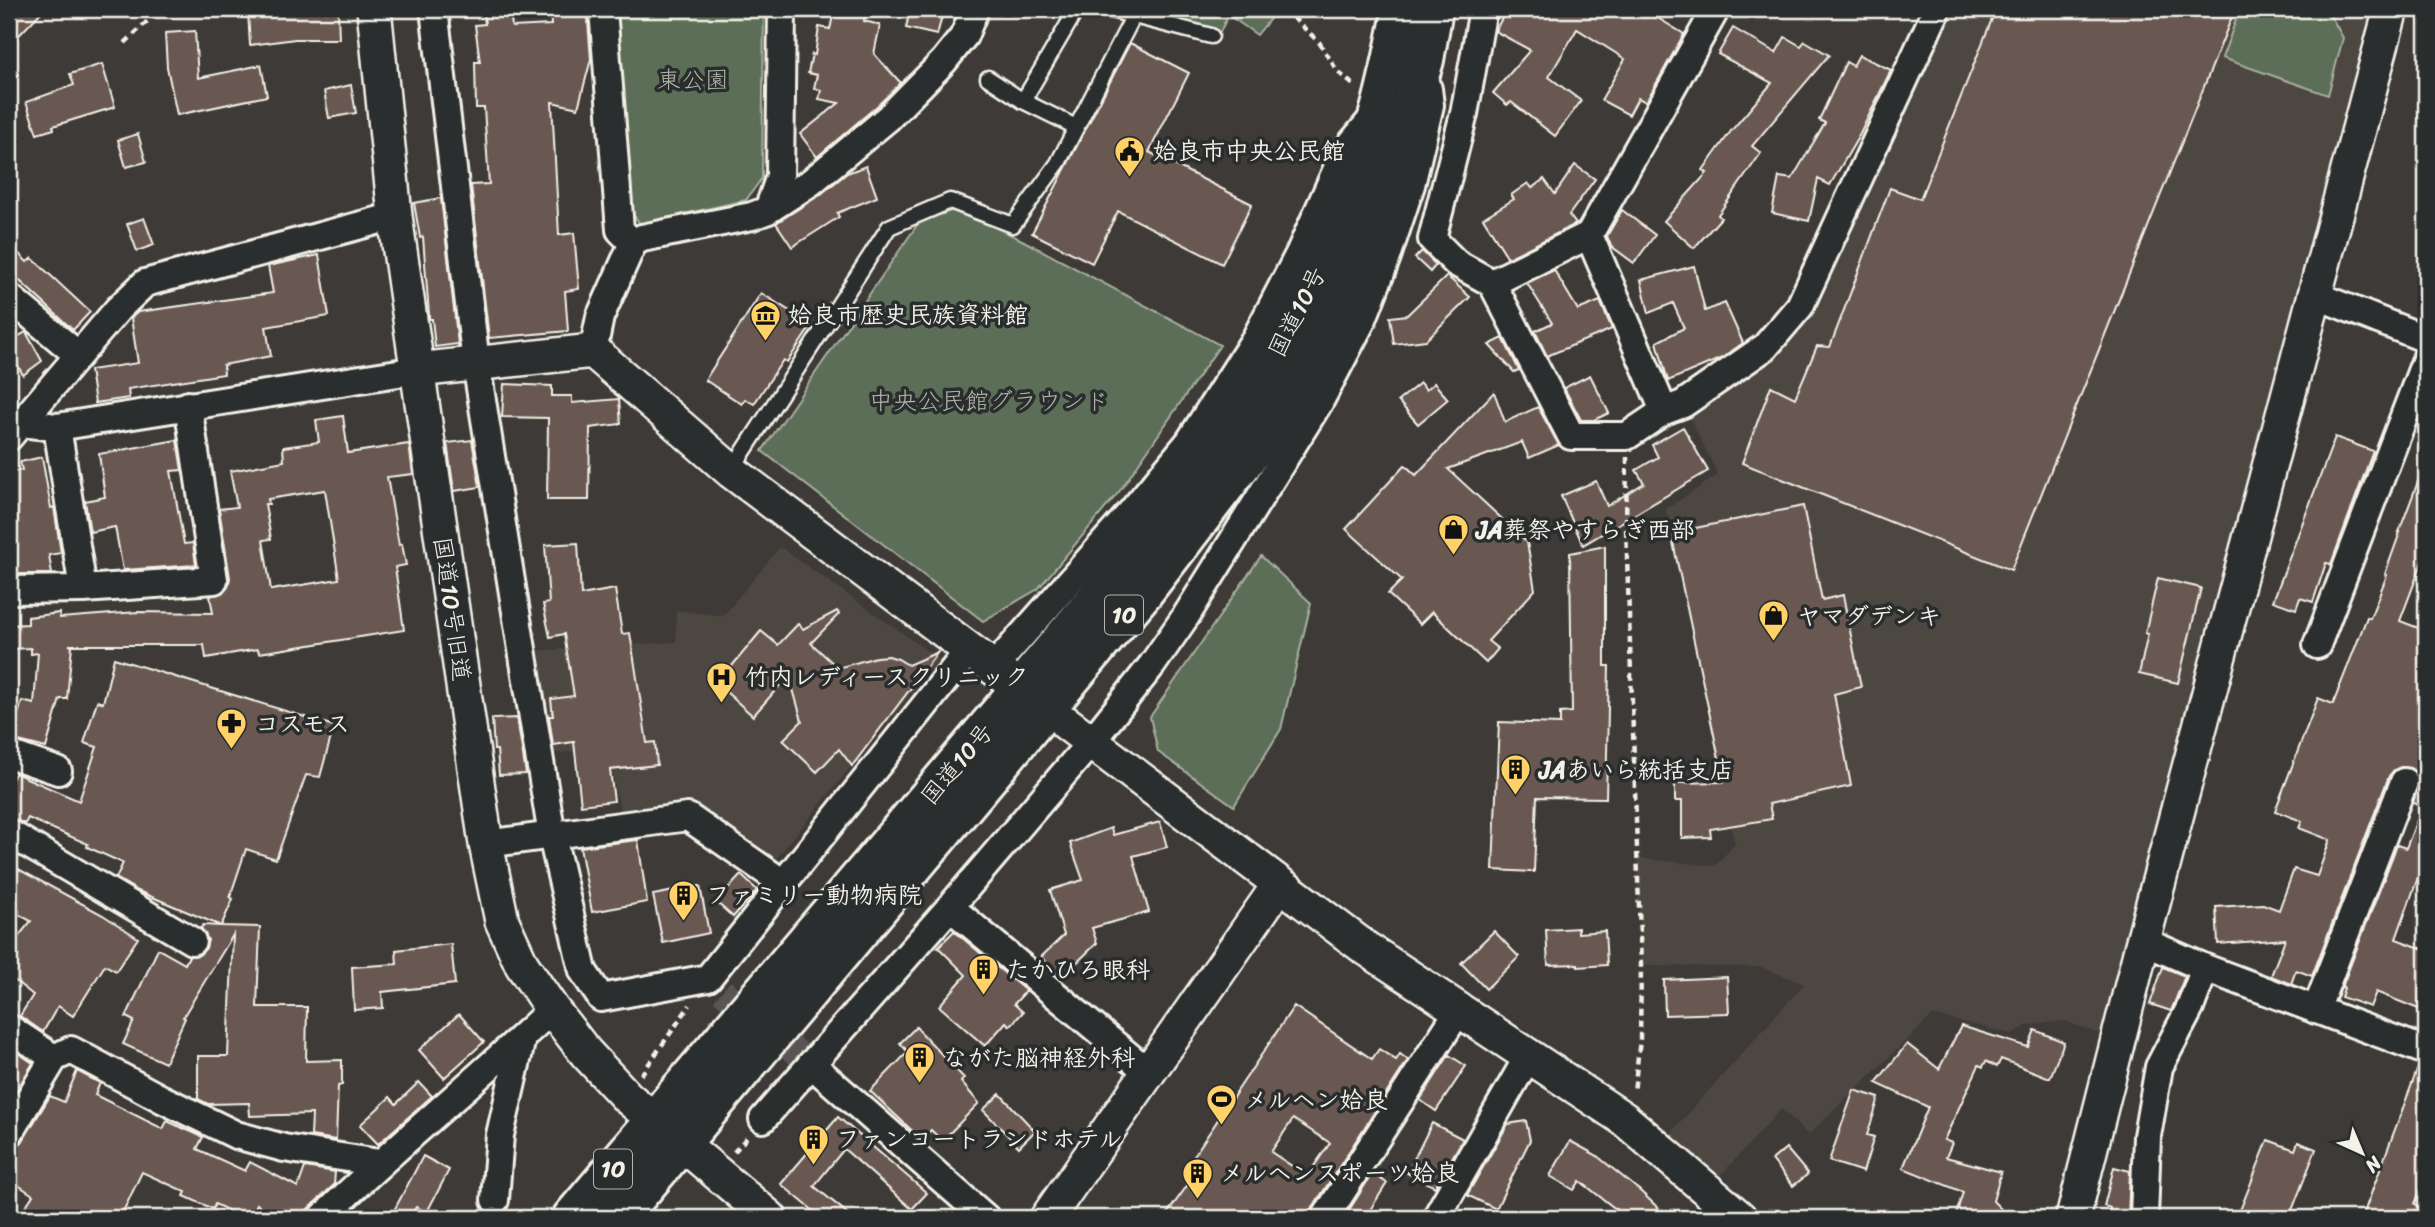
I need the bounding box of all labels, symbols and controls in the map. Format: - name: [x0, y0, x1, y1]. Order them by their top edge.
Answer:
- park label: 東公園: [657, 59, 729, 101]
- place label: 姶良市中央公民館: [1153, 130, 1345, 172]
- public building icon: 姶良市中央公民館: [1113, 134, 1147, 178]
- street label: 国道10号: [1256, 259, 1338, 365]
- place label: 姶良市歴史民族資料館: [788, 294, 1028, 336]
- museum icon: 姶良市歴史民族資料館: [748, 298, 782, 342]
- park label: 中央公民館グラウンド: [869, 380, 1109, 422]
- place label: JA葬祭やすらぎ西部: [1474, 509, 1695, 551]
- shop icon: JA葬祭やすらぎ西部: [1436, 513, 1470, 557]
- street label: 国道10号旧道: [421, 534, 483, 684]
- place label: ヤマダデンキ: [1797, 595, 1941, 637]
- road number: 10: [1105, 596, 1143, 635]
- shop icon: ヤマダデンキ: [1757, 599, 1791, 643]
- place label: 竹内レディースクリニック: [745, 656, 1029, 698]
- hospital icon: 竹内レディースクリニック: [705, 660, 739, 704]
- place label: コスモス: [255, 703, 350, 745]
- pharmacy icon: コスモス: [215, 707, 249, 751]
- street label: 国道10号: [910, 713, 1004, 815]
- place label: JAあいら統括支店: [1537, 749, 1734, 791]
- building icon: JAあいら統括支店: [1499, 753, 1533, 797]
- place label: ファミリー動物病院: [706, 874, 922, 916]
- building icon: ファミリー動物病院: [666, 878, 700, 922]
- place label: たかひろ眼科: [1006, 949, 1150, 991]
- building icon: たかひろ眼科: [966, 953, 1000, 997]
- place label: ながた脳神経外科: [943, 1037, 1135, 1079]
- building icon: ながた脳神経外科: [903, 1041, 937, 1085]
- place label: メルヘン姶良: [1244, 1079, 1388, 1121]
- sports icon: メルヘン姶良: [1204, 1083, 1238, 1127]
- place label: ファンコートランドホテル: [836, 1118, 1123, 1160]
- north arrow: [2326, 1118, 2396, 1188]
- building icon: ファンコートランドホテル: [796, 1122, 830, 1166]
- text: N: [2357, 1148, 2390, 1182]
- road number: 10: [594, 1150, 632, 1188]
- place label: メルヘンスポーツ姶良: [1220, 1152, 1459, 1194]
- building icon: メルヘンスポーツ姶良: [1180, 1156, 1214, 1200]

